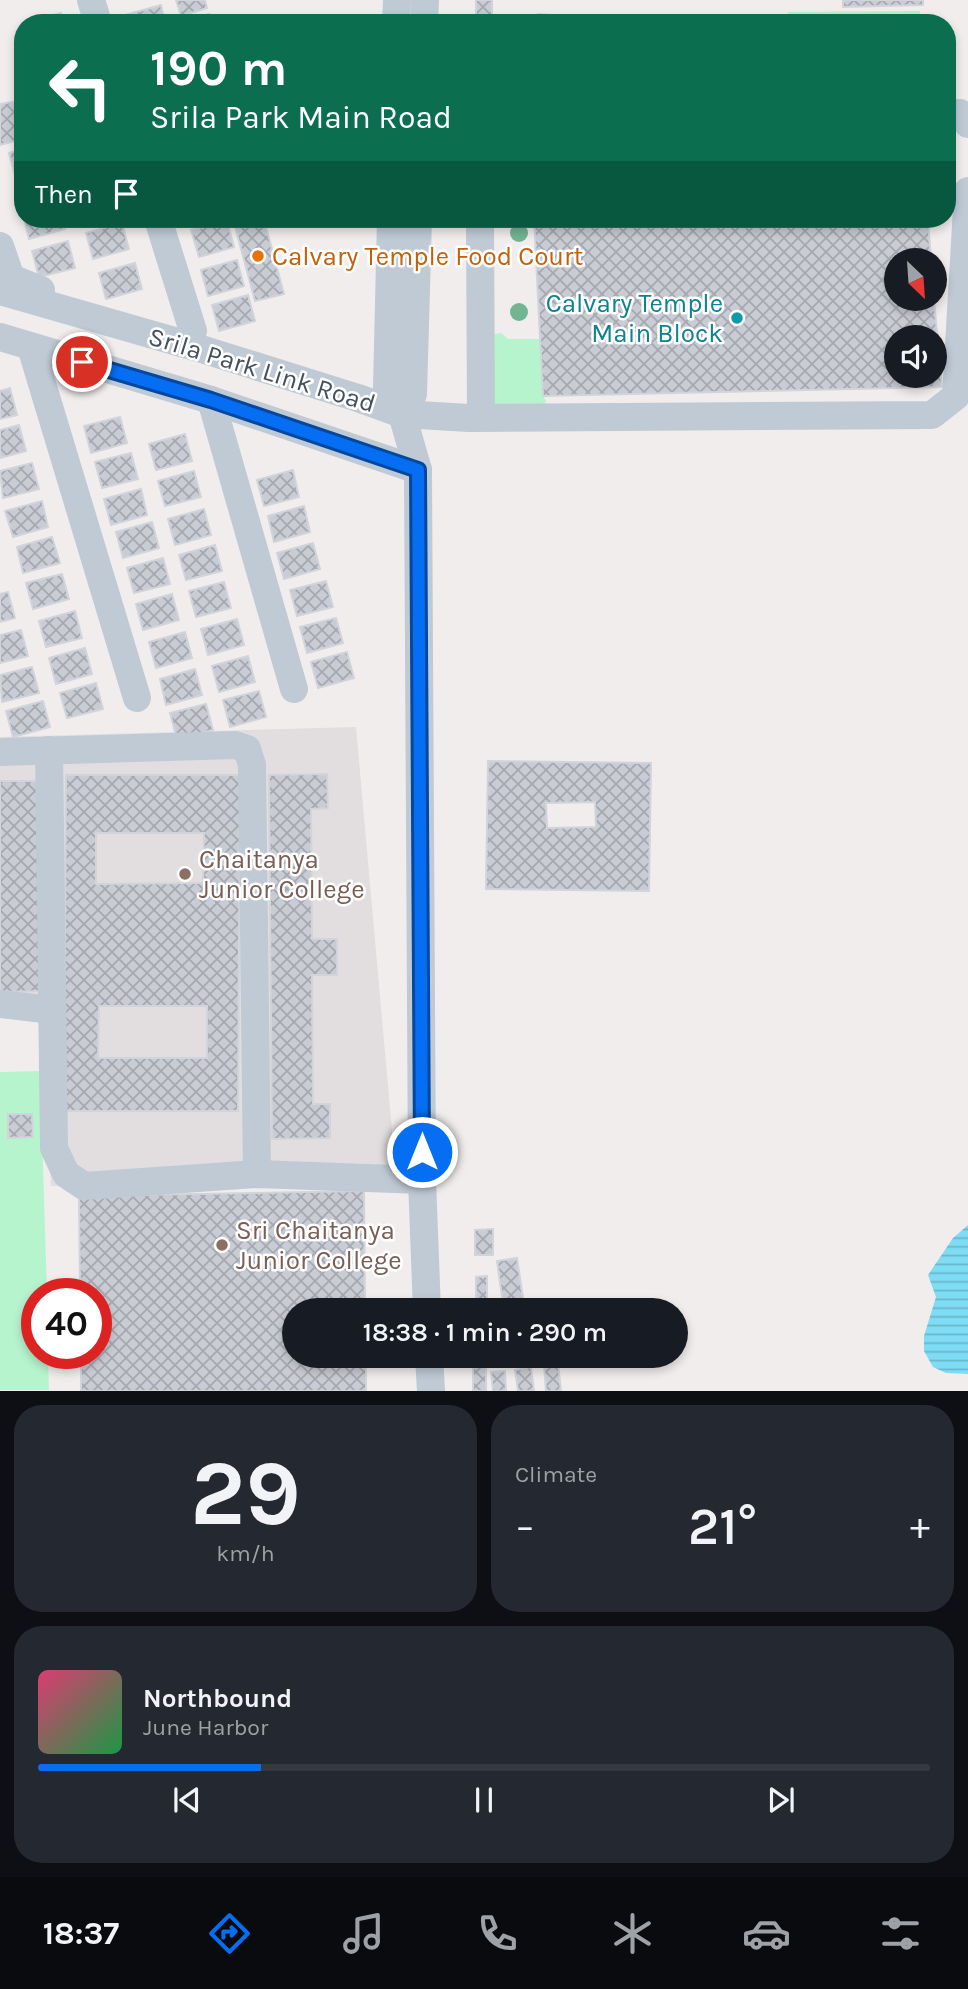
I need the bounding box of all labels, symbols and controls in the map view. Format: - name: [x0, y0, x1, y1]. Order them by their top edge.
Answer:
- text: 190 m: [150, 40, 287, 97]
- icon: left: [35, 42, 126, 133]
- text: Srila Park Main Road: [150, 99, 452, 136]
- icon: arrive: [107, 175, 145, 213]
- text: Then: [35, 179, 93, 210]
- place label: Calvary Temple Food Court: [272, 241, 584, 272]
- marker: Calvary Temple Food Court: [250, 248, 266, 264]
- north arrow: [884, 248, 947, 312]
- map controls: [884, 248, 947, 388]
- place label: Calvary Temple Main Block: [546, 288, 723, 349]
- marker: Calvary Temple Main Block: [729, 310, 745, 326]
- street label: Srila Park Link Road: [145, 321, 379, 419]
- button: sound: [884, 325, 947, 388]
- pin: [52, 332, 112, 392]
- icon: arrive: [63, 343, 101, 381]
- place label: Chaitanya Junior College: [199, 844, 365, 905]
- marker: Chaitanya Junior College: [177, 866, 193, 882]
- position arrow: [385, 1115, 459, 1189]
- place label: Sri Chaitanya Junior College: [236, 1215, 402, 1276]
- marker: Sri Chaitanya Junior College: [214, 1237, 230, 1253]
- speed limit sign: 40: [21, 1278, 112, 1369]
- text: 18:38 · 1 min · 290 m: [363, 1317, 607, 1348]
- text: 29: [190, 1441, 301, 1547]
- text: Climate: [515, 1461, 597, 1488]
- text: 21°: [688, 1496, 757, 1557]
- text: −: [515, 1504, 535, 1549]
- text: +: [910, 1504, 930, 1549]
- text: km/h: [216, 1540, 275, 1567]
- text: Northbound: [143, 1683, 292, 1714]
- text: June Harbor: [143, 1714, 268, 1741]
- icon: previous: [168, 1781, 206, 1819]
- icon: pause: [465, 1781, 503, 1819]
- icon: next: [762, 1781, 800, 1819]
- icon: directions: [205, 1909, 254, 1958]
- icon: music: [339, 1909, 388, 1958]
- icon: phone: [473, 1909, 522, 1958]
- icon: climate: [608, 1909, 657, 1958]
- icon: car: [742, 1909, 791, 1958]
- icon: filters: [876, 1909, 925, 1958]
- text: 18:37: [43, 1915, 119, 1952]

